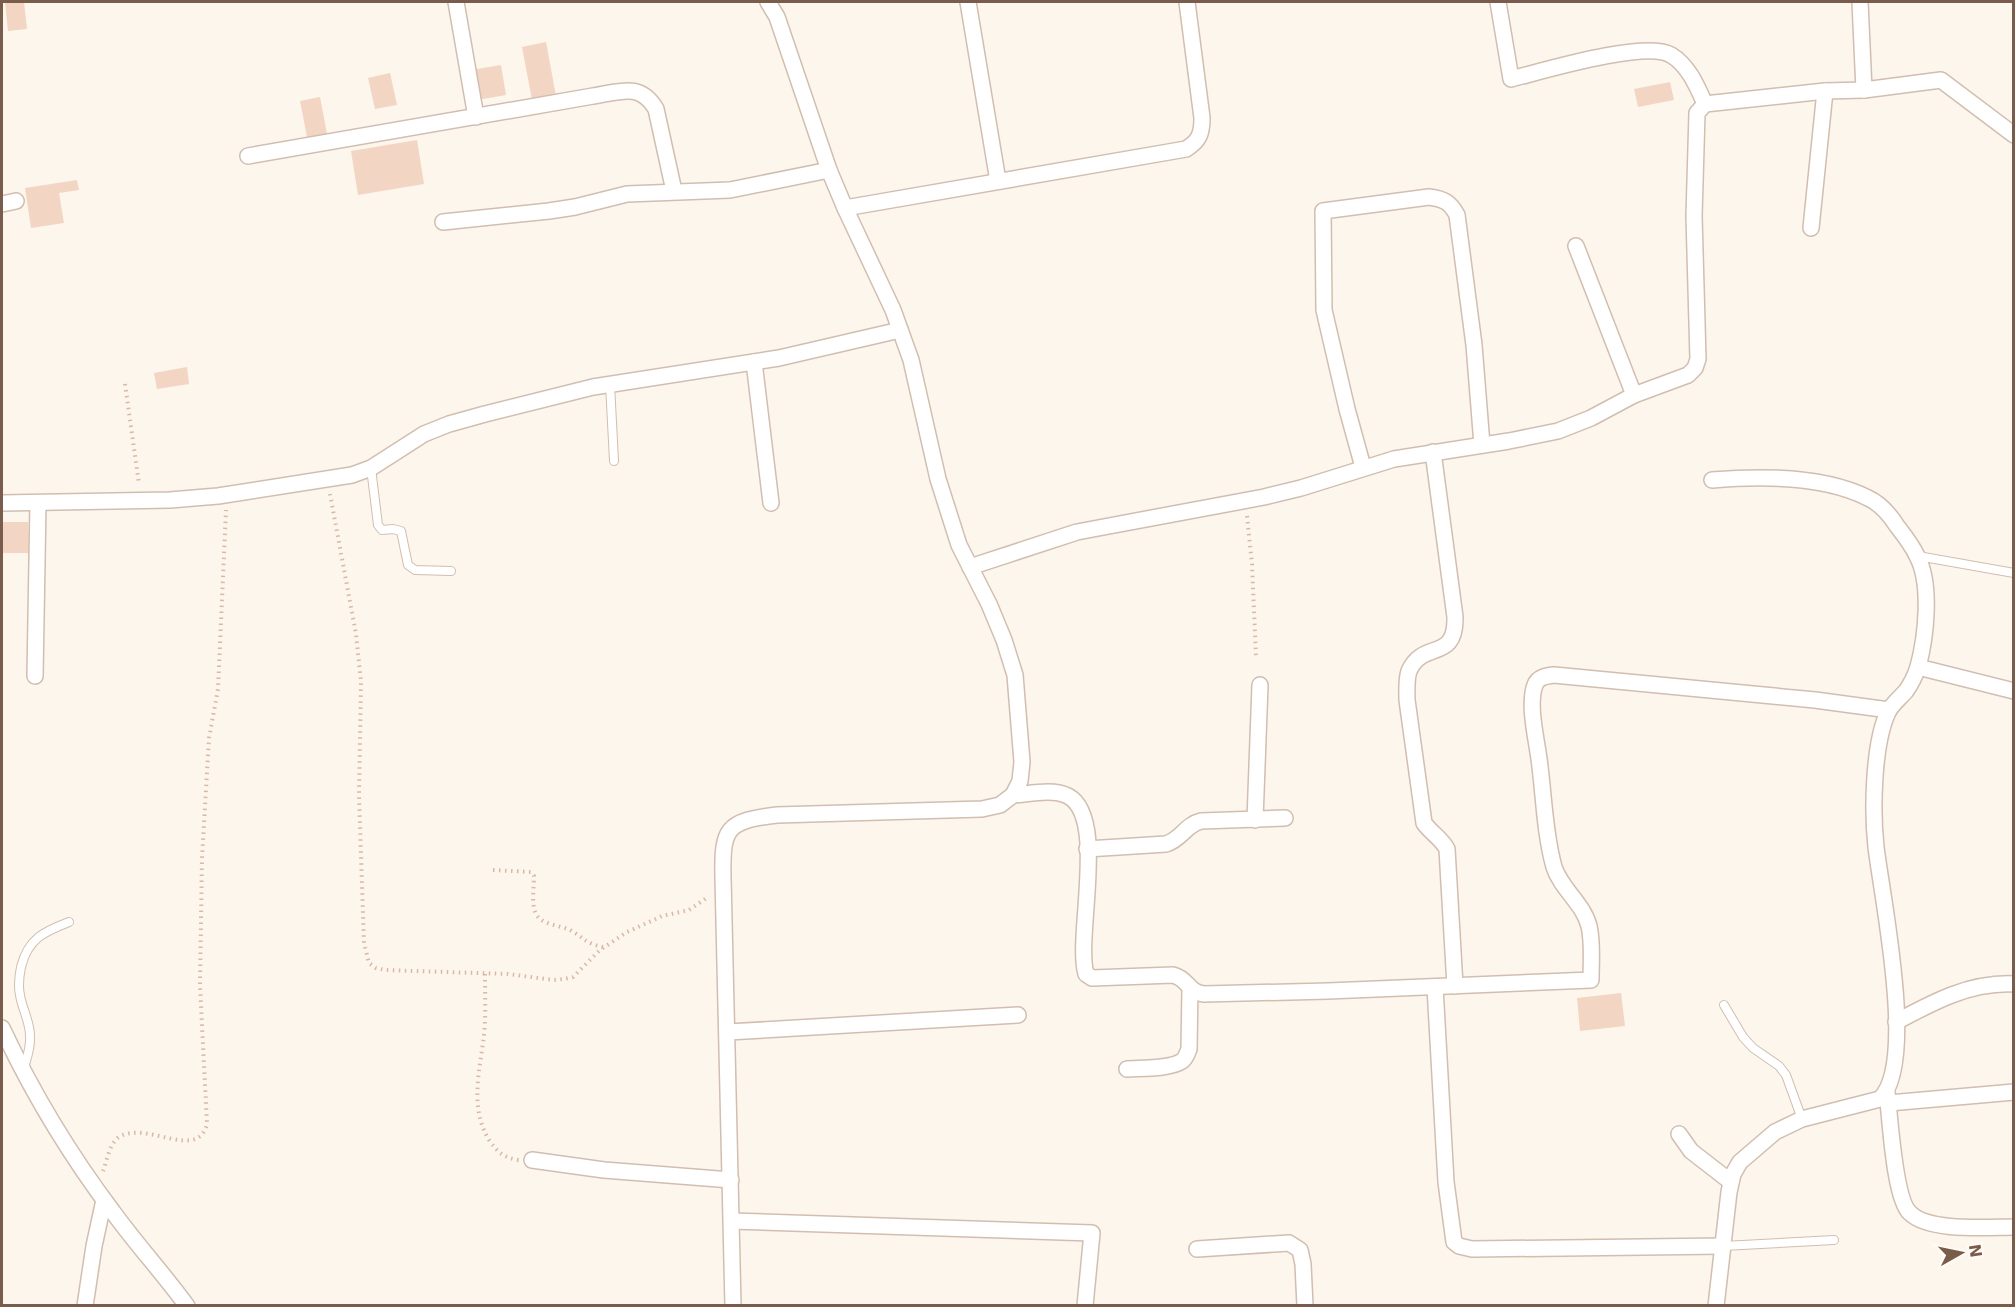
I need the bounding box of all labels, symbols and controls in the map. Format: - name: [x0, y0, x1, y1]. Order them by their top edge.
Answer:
- north arrow: [1931, 1223, 1991, 1283]
- text: N: [1965, 1243, 1986, 1259]

